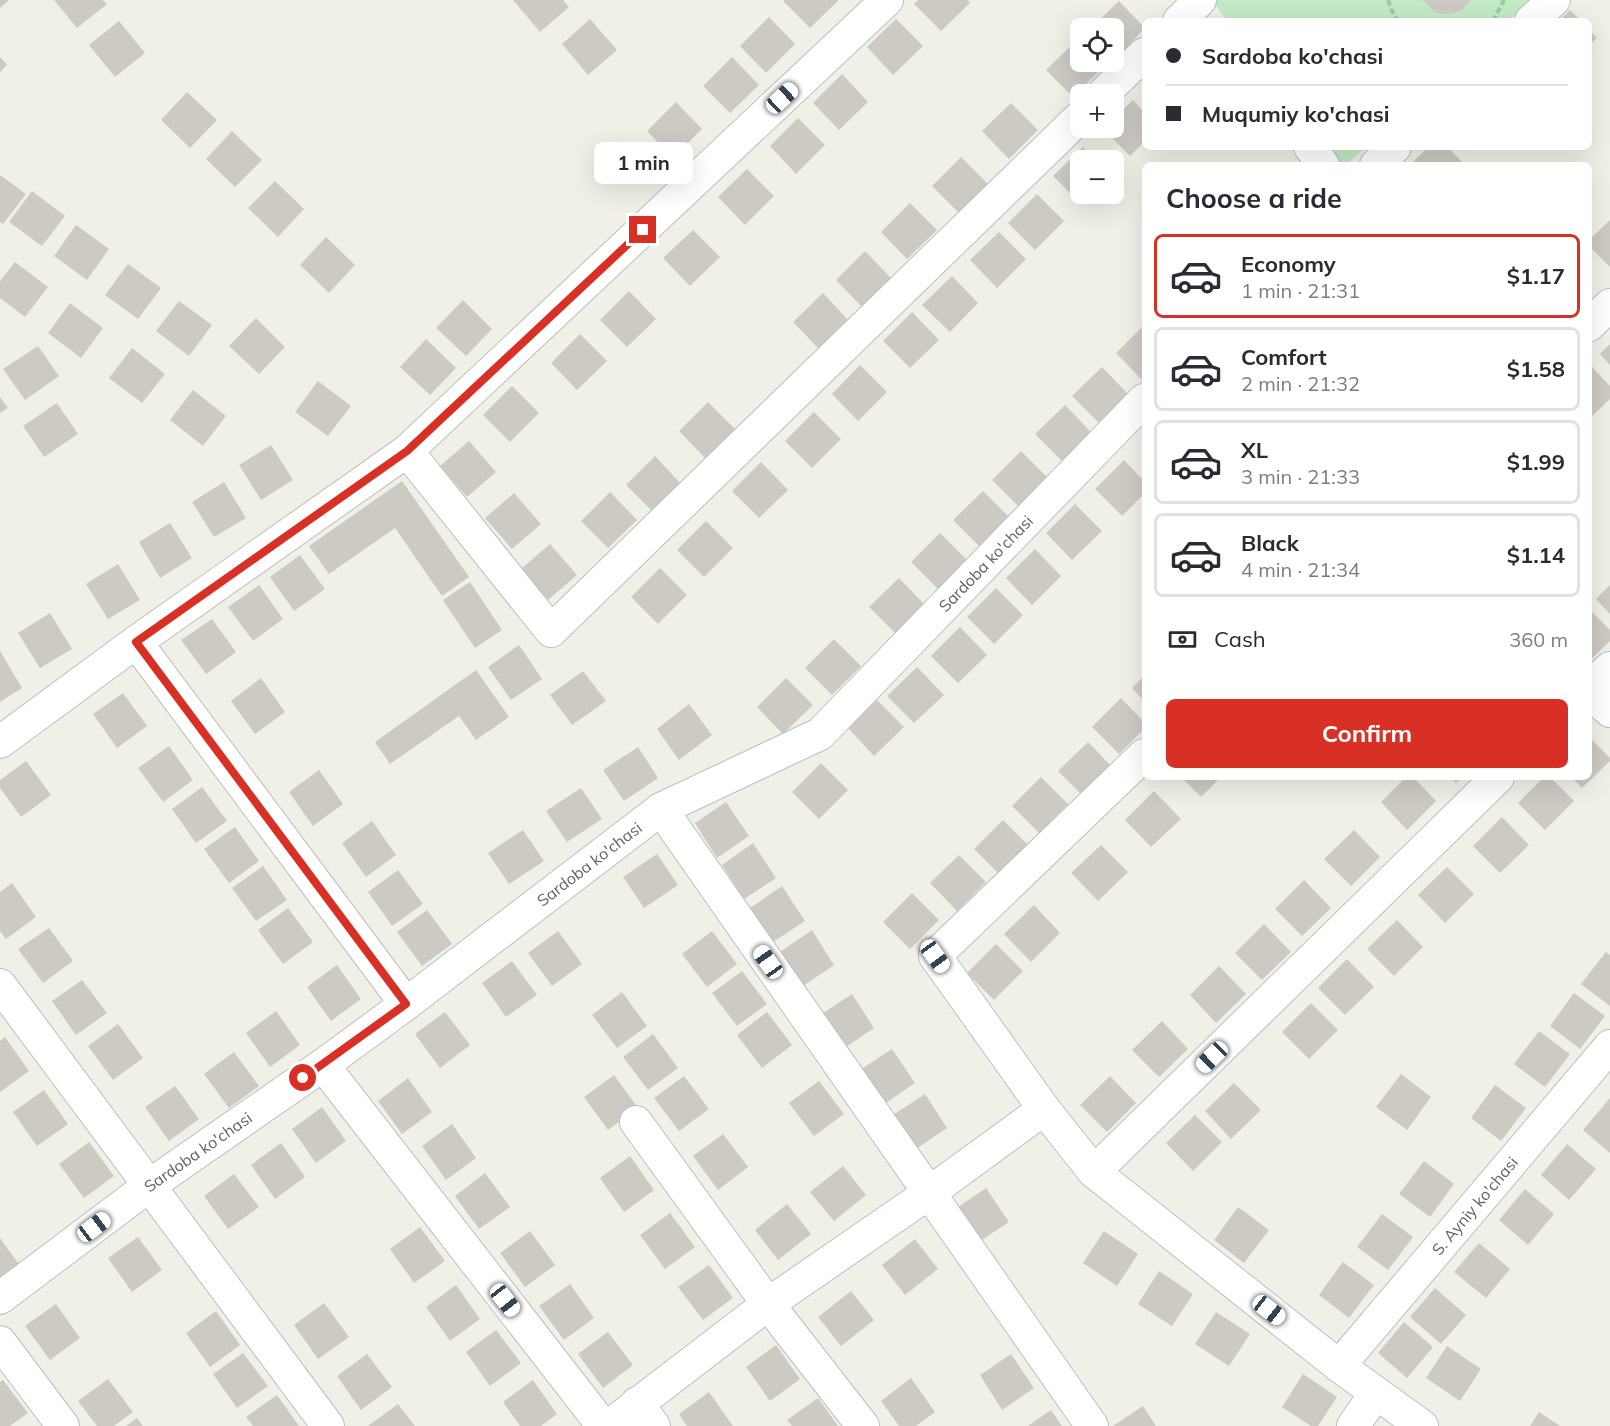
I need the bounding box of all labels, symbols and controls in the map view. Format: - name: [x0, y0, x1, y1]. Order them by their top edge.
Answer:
- map controls: [1070, 18, 1124, 204]
- button: locate: [1070, 18, 1124, 72]
- text: Sardoba ko'chasi: [1202, 42, 1383, 70]
- car: [763, 79, 801, 117]
- button: +: [1070, 84, 1124, 138]
- text: Muqumiy ko'chasi: [1202, 100, 1390, 128]
- callout: 1 min: [594, 143, 692, 185]
- text: 1 min: [617, 150, 670, 175]
- button: −: [1070, 150, 1124, 204]
- text: Choose a ride: [1166, 181, 1342, 215]
- route end: [629, 216, 656, 243]
- icon: car: [1169, 249, 1223, 303]
- text: Economy: [1241, 250, 1336, 278]
- text: $1.17: [1507, 262, 1565, 290]
- text: 1 min · 21:31: [1241, 278, 1360, 303]
- icon: car: [1169, 342, 1223, 396]
- text: Comfort: [1241, 343, 1327, 371]
- text: $1.58: [1507, 355, 1565, 383]
- text: 2 min · 21:32: [1241, 371, 1360, 396]
- icon: car: [1169, 435, 1223, 489]
- text: XL: [1241, 436, 1268, 464]
- text: $1.99: [1507, 448, 1565, 476]
- text: 3 min · 21:33: [1241, 464, 1360, 489]
- street label: Sardoba ko'chasi: [934, 511, 1037, 616]
- icon: car: [1169, 528, 1223, 582]
- text: Black: [1241, 529, 1299, 557]
- text: $1.14: [1507, 541, 1565, 569]
- text: 4 min · 21:34: [1241, 557, 1360, 582]
- icon: cash: [1166, 623, 1199, 656]
- text: Cash: [1214, 625, 1266, 653]
- text: 360 m: [1509, 627, 1568, 652]
- button: Confirm: [1166, 699, 1568, 768]
- street label: Sardoba ko'chasi: [533, 817, 646, 910]
- car: [917, 936, 953, 976]
- car: [750, 942, 786, 982]
- car: [1193, 1038, 1231, 1076]
- route start: [289, 1064, 316, 1091]
- street label: Sardoba ko'chasi: [140, 1107, 256, 1196]
- street label: S. Ayniy ko'chasi: [1427, 1152, 1522, 1259]
- car: [74, 1209, 114, 1245]
- car: [487, 1280, 523, 1320]
- car: [1249, 1292, 1289, 1328]

